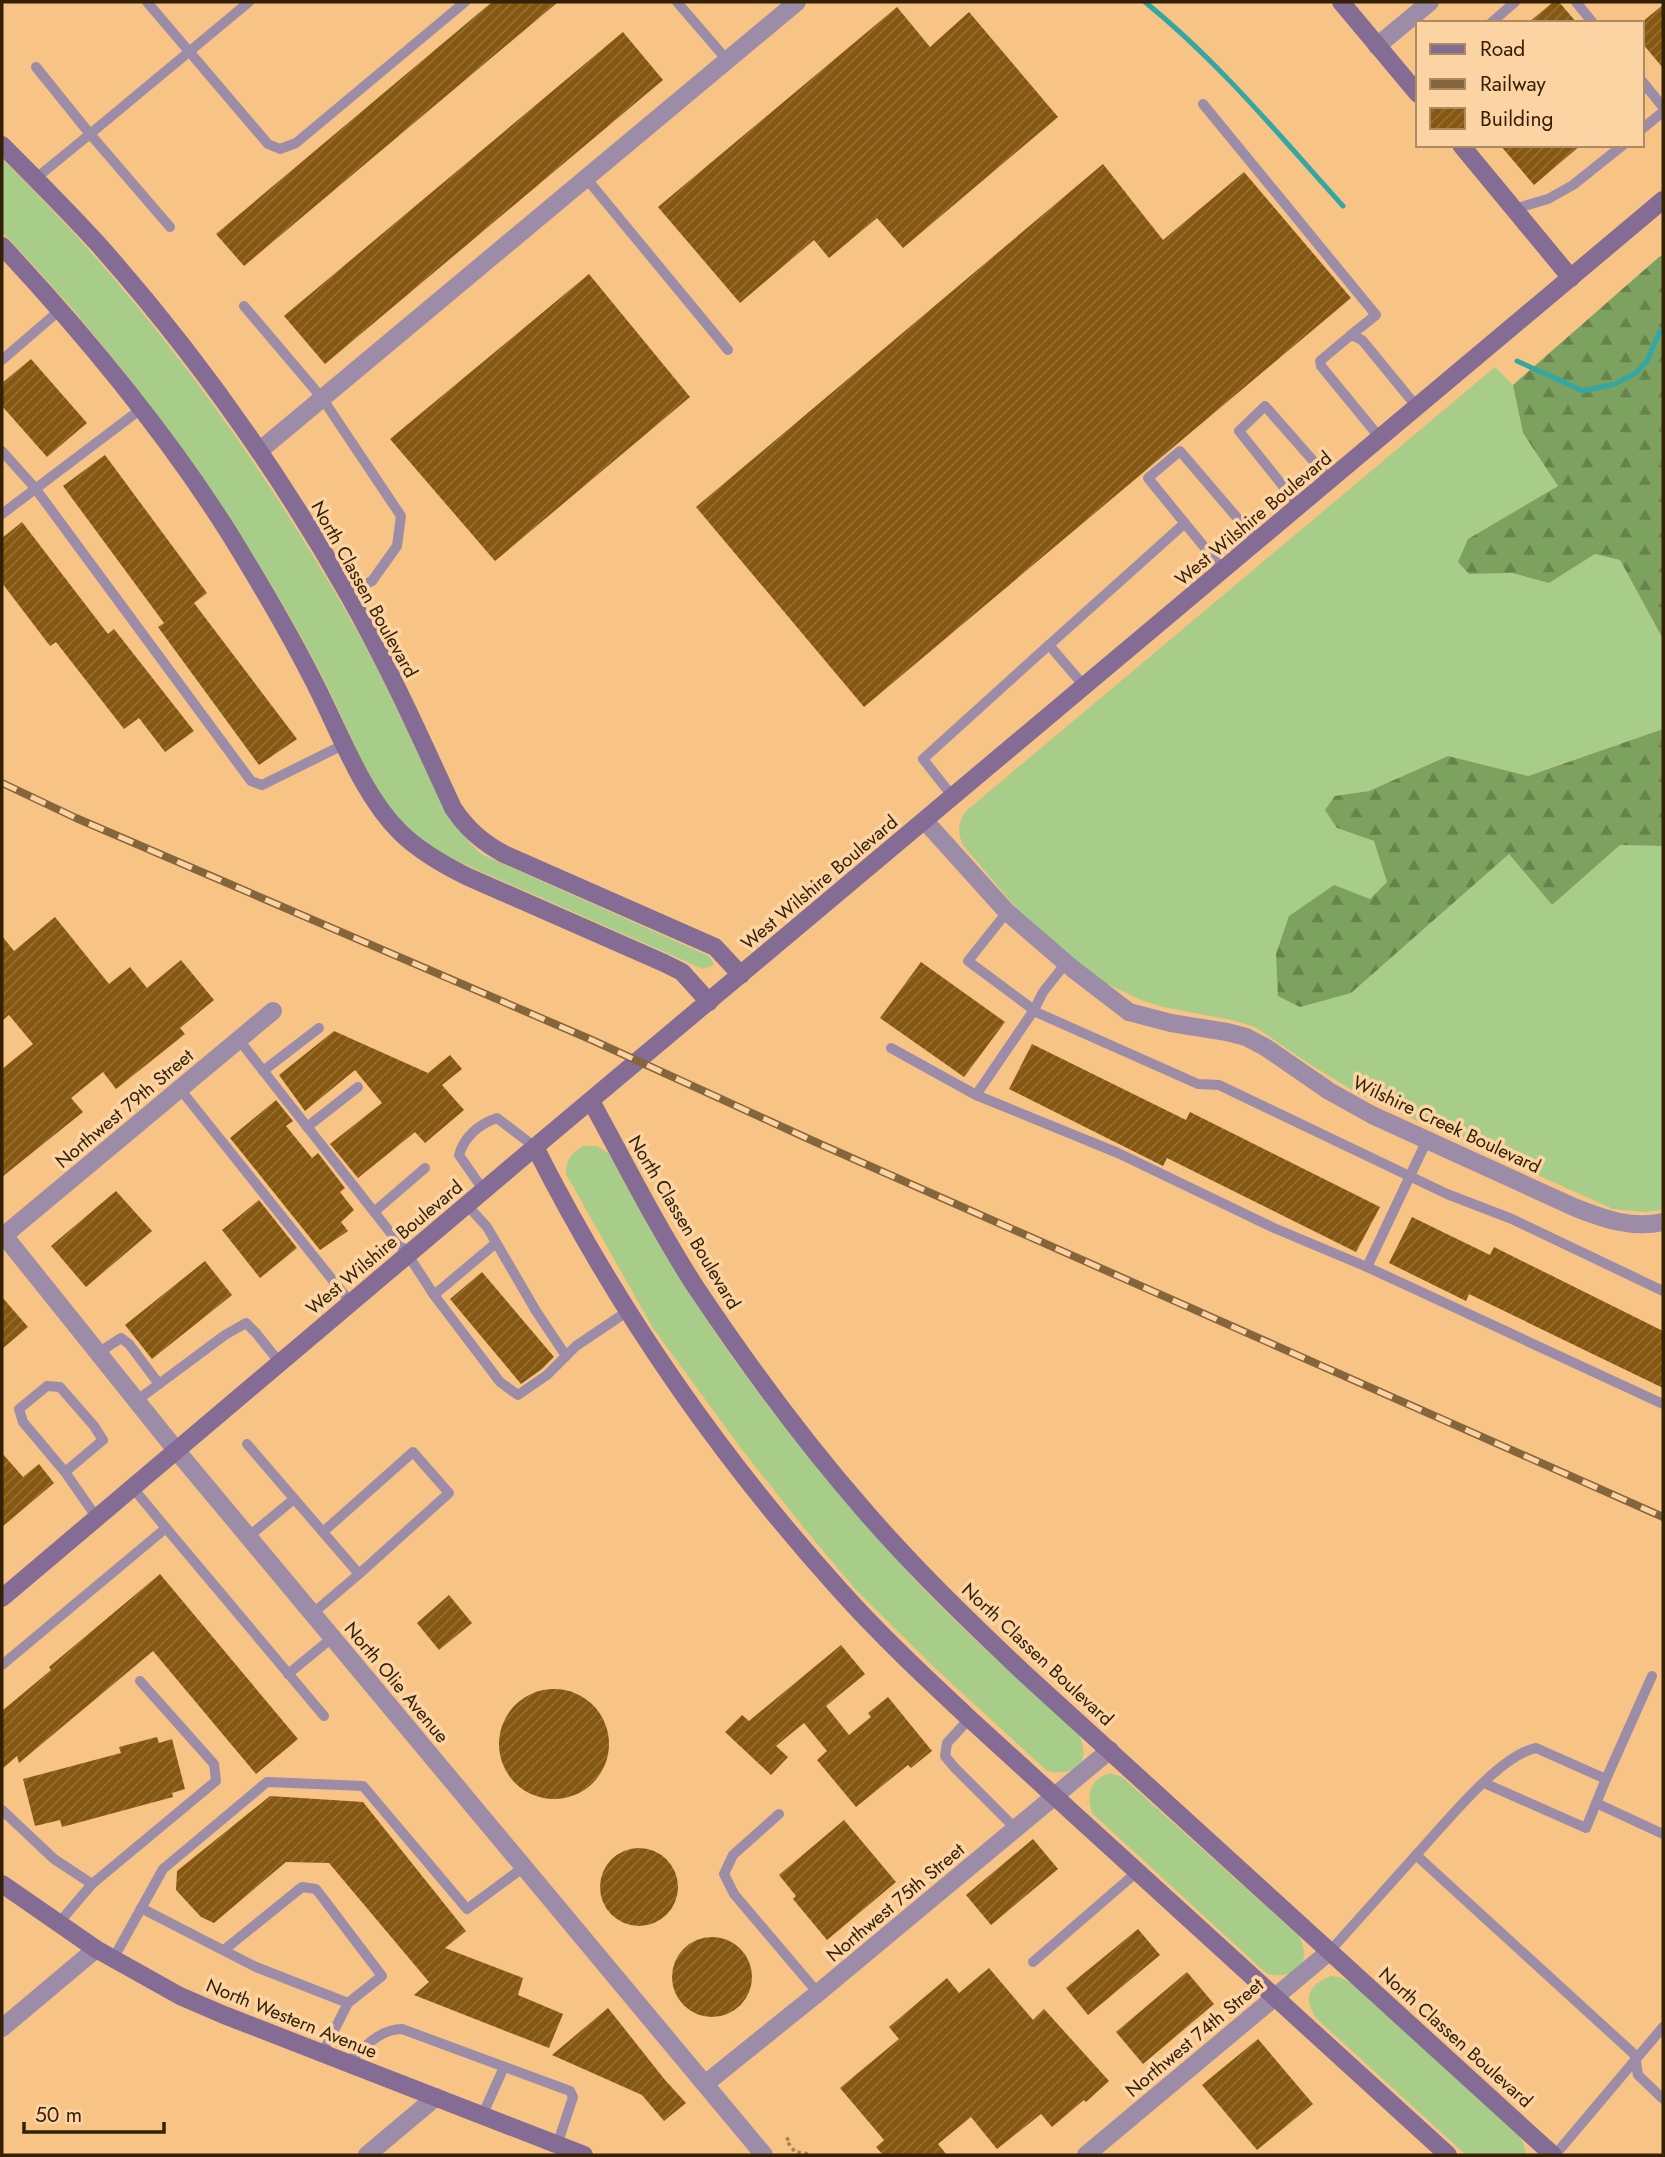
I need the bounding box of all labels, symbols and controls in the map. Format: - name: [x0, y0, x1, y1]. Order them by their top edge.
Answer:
- legend: [1416, 21, 1644, 147]
- text: Road: [1480, 34, 1525, 64]
- text: Railway: [1480, 69, 1546, 99]
- text: Building: [1480, 104, 1553, 134]
- street label: West Wilshire Boulevard: [1169, 445, 1337, 592]
- street label: North Classen Boulevard: [305, 496, 425, 683]
- street label: West Wilshire Boulevard: [735, 809, 903, 956]
- street label: Northwest 79th Street: [49, 1042, 200, 1174]
- street label: Wilshire Creek Boulevard: [1348, 1069, 1545, 1180]
- street label: North Classen Boulevard: [622, 1130, 747, 1314]
- street label: West Wilshire Boulevard: [300, 1174, 468, 1321]
- street label: North Classen Boulevard: [956, 1577, 1120, 1732]
- street label: North Olie Avenue: [338, 1616, 456, 1749]
- street label: Northwest 75th Street: [821, 1836, 970, 1968]
- street label: North Classen Boulevard: [1373, 1961, 1539, 2114]
- street label: Northwest 74th Street: [1119, 1971, 1270, 2103]
- street label: North Western Avenue: [202, 1972, 382, 2065]
- scale bar: [24, 2090, 164, 2134]
- text: 50 m: [35, 2100, 82, 2130]

